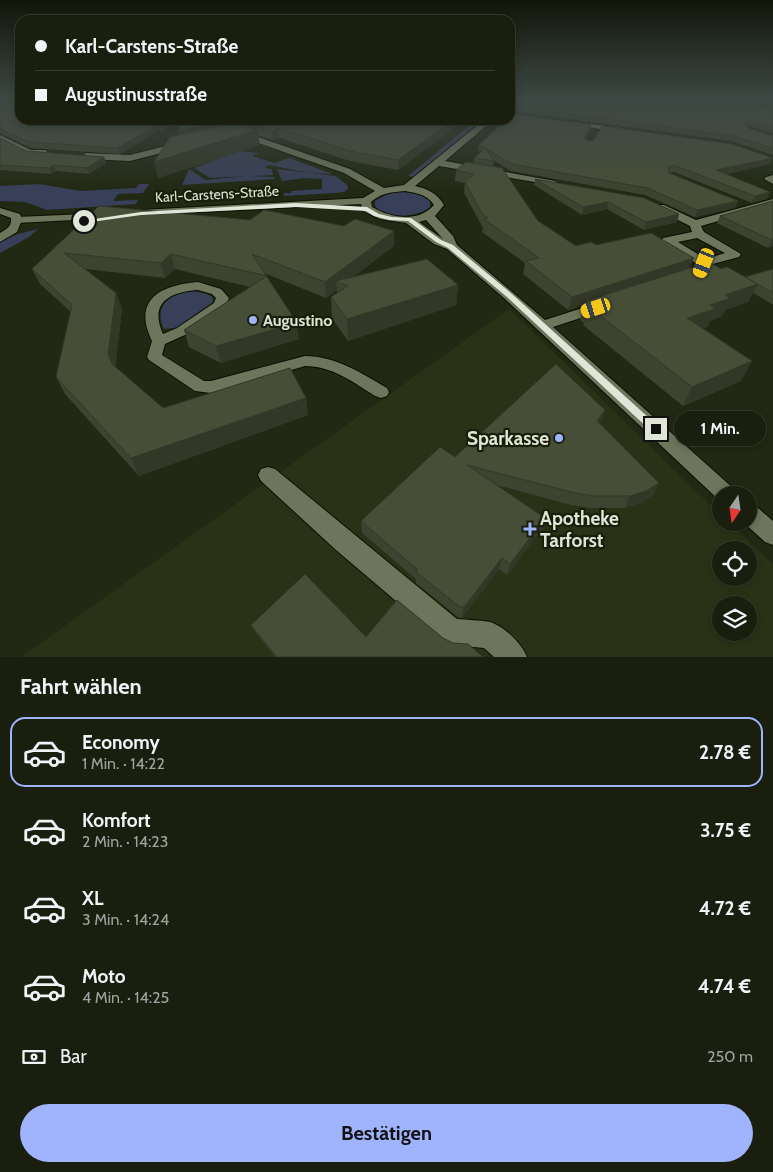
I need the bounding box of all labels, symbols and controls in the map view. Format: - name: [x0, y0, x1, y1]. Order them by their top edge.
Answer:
- text: Karl-Carstens-Straße: [65, 35, 238, 58]
- text: Augustinusstraße: [65, 83, 207, 106]
- street label: Karl-Carstens-Straße: [155, 182, 279, 206]
- route start: [73, 210, 95, 232]
- car: [691, 246, 716, 280]
- car: [579, 296, 612, 320]
- place label: Augustino: [263, 311, 333, 330]
- marker: Augustino: [247, 314, 259, 326]
- callout: 1 Min.: [674, 412, 766, 446]
- route end: [645, 418, 667, 440]
- text: 1 Min.: [701, 419, 739, 438]
- place label: Sparkasse: [467, 427, 549, 450]
- marker: Sparkasse: [553, 432, 565, 444]
- north arrow: [712, 486, 758, 531]
- map controls: [712, 486, 757, 641]
- place label: Apotheke Tarforst: [540, 507, 619, 552]
- marker: Apotheke Tarforst: [524, 523, 536, 535]
- button: locate: [712, 541, 757, 586]
- button: layers: [712, 596, 757, 641]
- text: Fahrt wählen: [20, 673, 142, 700]
- icon: car: [22, 730, 67, 775]
- text: Economy: [82, 731, 160, 754]
- text: 2.78 €: [699, 741, 751, 764]
- text: 1 Min. · 14:22: [82, 754, 165, 773]
- icon: car: [22, 808, 67, 853]
- text: Komfort: [82, 809, 151, 832]
- text: 3.75 €: [700, 819, 751, 842]
- text: 2 Min. · 14:23: [82, 832, 168, 851]
- icon: car: [22, 886, 67, 931]
- text: XL: [82, 887, 103, 910]
- text: 4.72 €: [699, 897, 751, 920]
- text: 3 Min. · 14:24: [82, 910, 169, 929]
- icon: car: [22, 964, 67, 1009]
- text: Moto: [82, 965, 126, 988]
- text: 4.74 €: [698, 975, 751, 998]
- text: 4 Min. · 14:25: [82, 988, 169, 1007]
- icon: cash: [20, 1043, 48, 1071]
- text: Bar: [60, 1045, 86, 1068]
- text: 250 m: [707, 1047, 753, 1066]
- button: Bestätigen: [20, 1104, 753, 1162]

